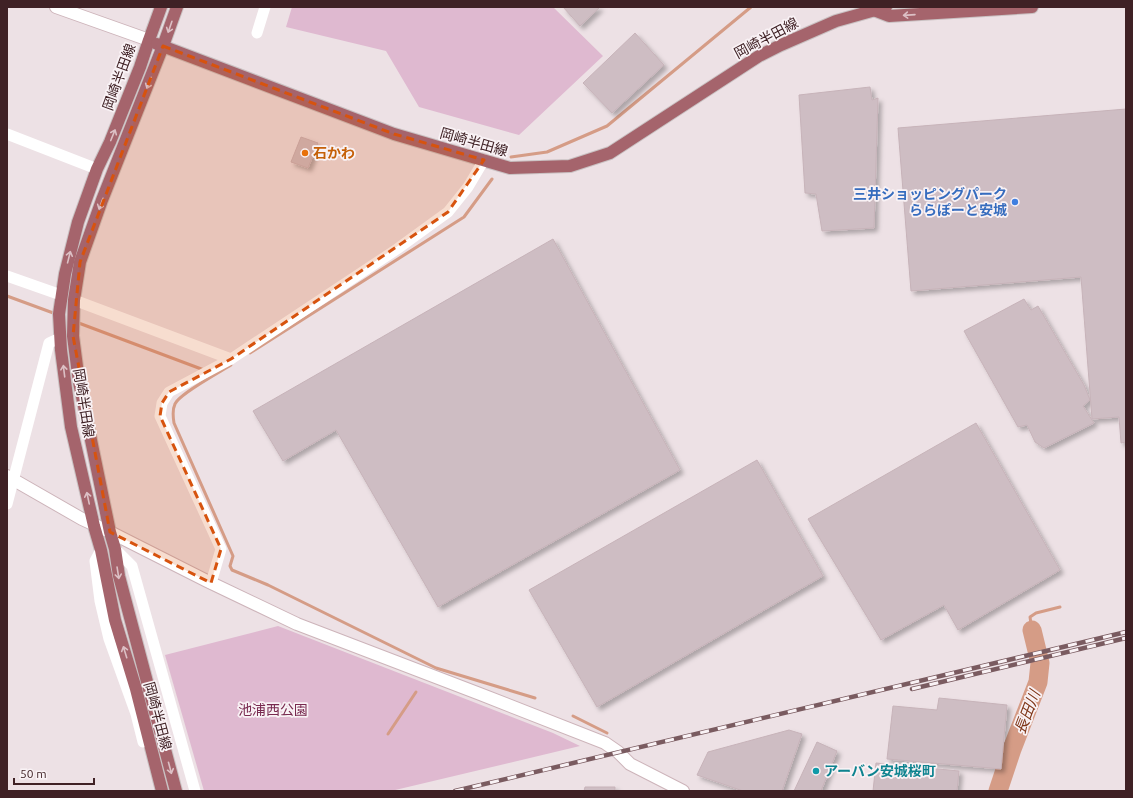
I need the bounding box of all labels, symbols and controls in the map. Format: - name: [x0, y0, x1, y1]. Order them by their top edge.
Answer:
- one-way arrow: [903, 12, 916, 19]
- street label: 岡崎半田線: [731, 15, 801, 61]
- one-way arrow: [166, 20, 173, 33]
- street label: 岡崎半田線: [100, 41, 138, 113]
- one-way arrow: [144, 76, 152, 88]
- street label: 岡崎半田線: [438, 125, 510, 159]
- one-way arrow: [110, 129, 117, 141]
- place label: 石かわ: [313, 145, 355, 161]
- marker: 石かわ: [300, 148, 310, 158]
- place label: 三井ショッピングパーク ららぽーと安城: [853, 186, 1007, 218]
- one-way arrow: [97, 197, 104, 210]
- marker: 三井ショッピングパーク ららぽーと安城: [1010, 197, 1020, 207]
- one-way arrow: [65, 251, 73, 264]
- one-way arrow: [60, 365, 67, 378]
- street label: 岡崎半田線: [71, 367, 97, 439]
- one-way arrow: [84, 492, 92, 505]
- one-way arrow: [115, 566, 123, 579]
- one-way arrow: [121, 646, 128, 659]
- street label: 岡崎半田線: [141, 680, 175, 752]
- water label: 長田川: [1011, 686, 1044, 736]
- park label: 池浦西公園: [238, 702, 308, 718]
- scale bar: [14, 760, 94, 786]
- one-way arrow: [167, 762, 174, 775]
- place label: アーバン安城桜町: [824, 763, 936, 779]
- marker: アーバン安城桜町: [811, 766, 821, 776]
- text: 50 m: [20, 767, 47, 780]

